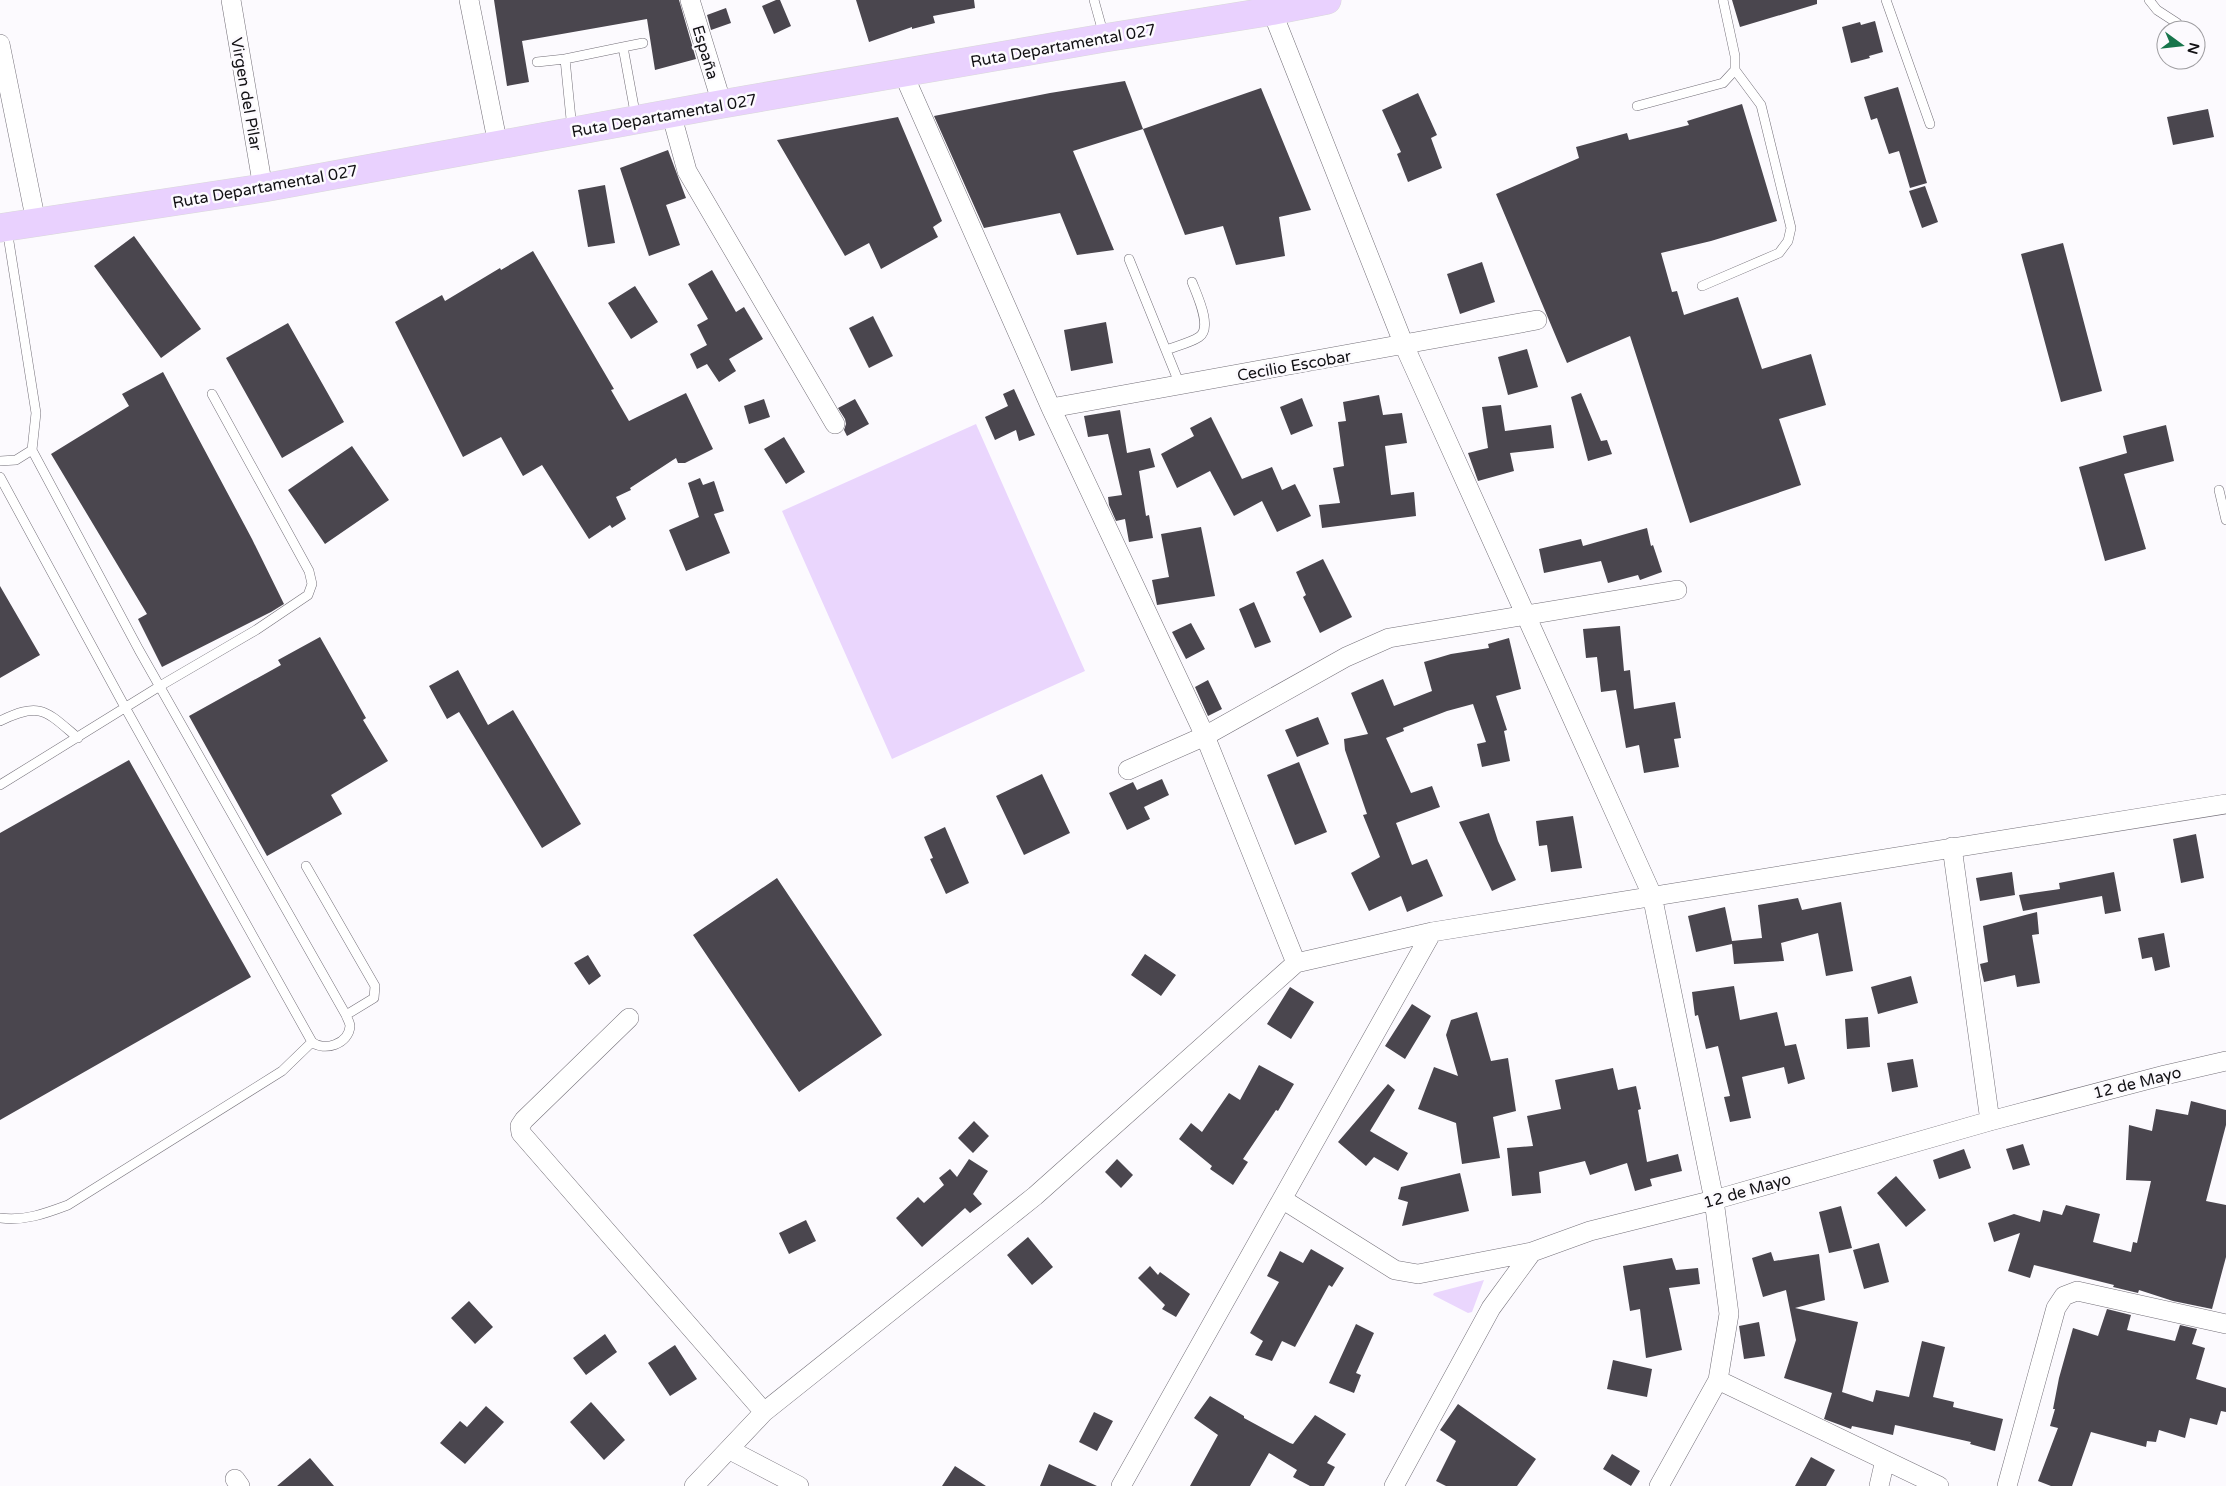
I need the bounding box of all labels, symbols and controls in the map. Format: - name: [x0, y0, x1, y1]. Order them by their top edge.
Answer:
- street label: Ruta Departamental 027: [969, 20, 1158, 72]
- north arrow: [2156, 20, 2206, 70]
- street label: España: [687, 23, 723, 82]
- street label: Virgen del Pilar: [226, 36, 266, 153]
- text: N: [2183, 41, 2203, 56]
- street label: Ruta Departamental 027: [570, 90, 759, 142]
- street label: Ruta Departamental 027: [171, 161, 360, 213]
- street label: Cecilio Escobar: [1236, 346, 1354, 386]
- street label: 12 de Mayo: [2091, 1062, 2183, 1104]
- street label: 12 de Mayo: [1701, 1169, 1793, 1213]

